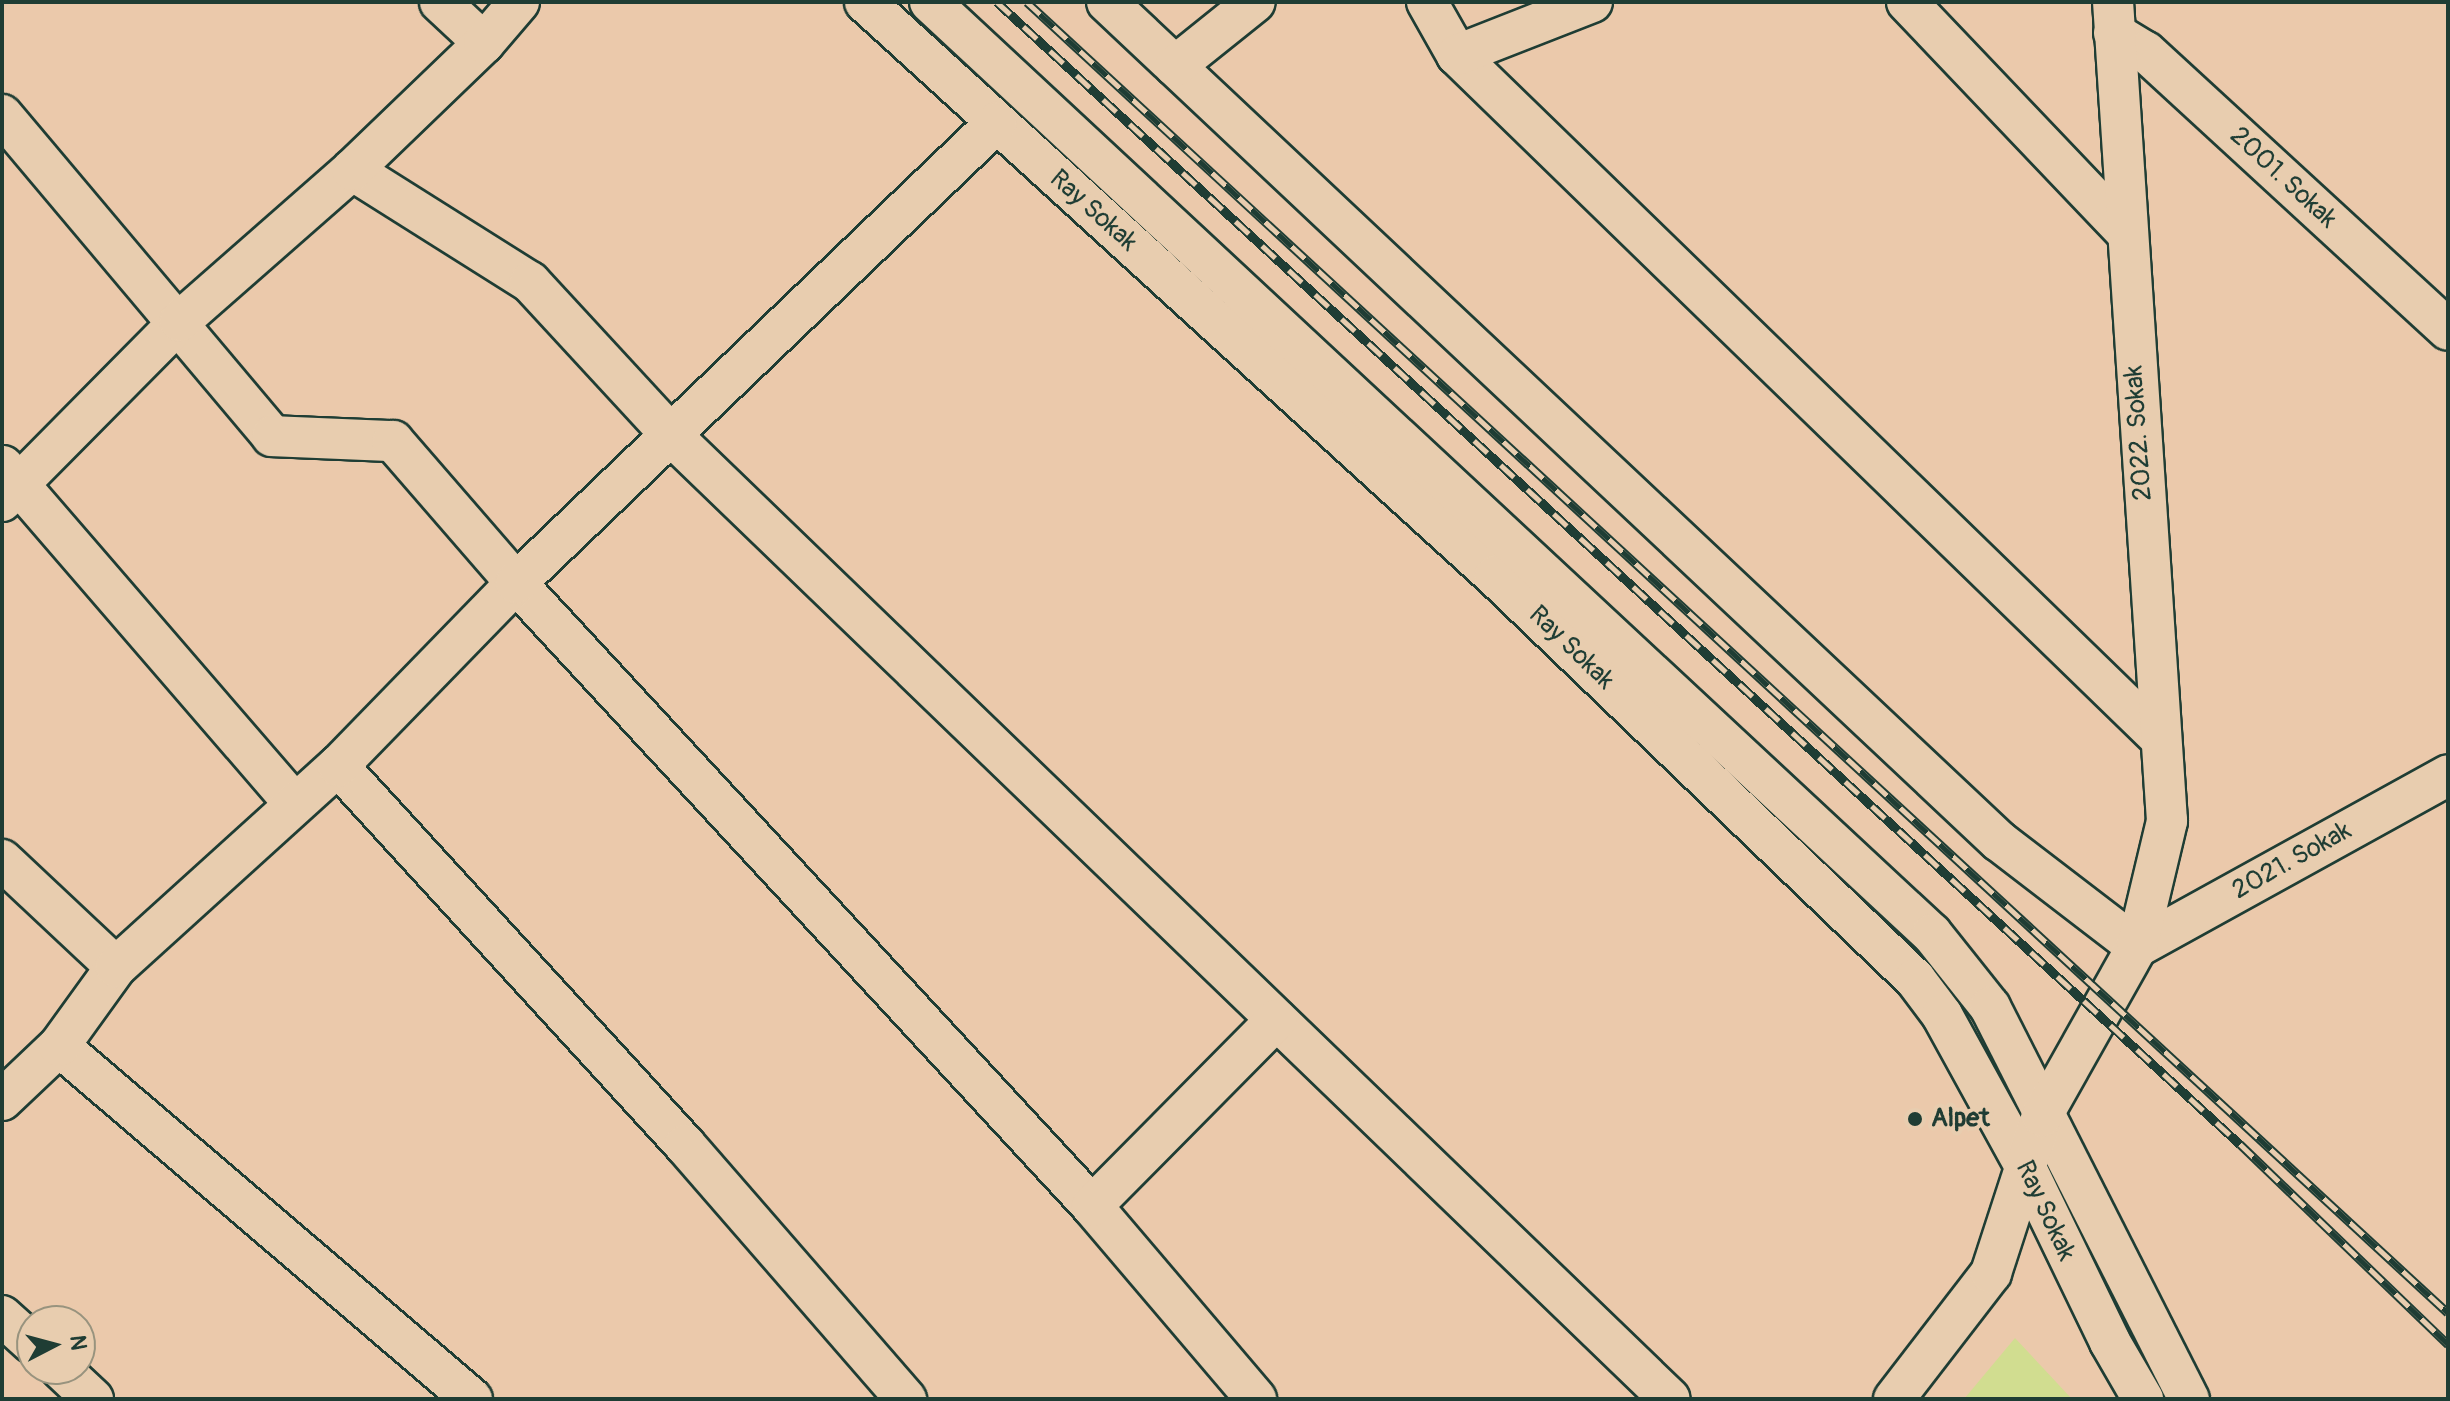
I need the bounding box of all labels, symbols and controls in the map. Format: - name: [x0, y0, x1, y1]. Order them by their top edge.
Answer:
- street label: 2001. Sokak: [2223, 121, 2343, 235]
- street label: Ray Sokak: [1043, 164, 1143, 258]
- street label: 2022. Sokak: [2119, 364, 2159, 502]
- street label: Ray Sokak: [1522, 600, 1620, 696]
- street label: 2021. Sokak: [2227, 816, 2357, 906]
- place label: Alpet: [1931, 1103, 1990, 1135]
- marker: Alpet: [1906, 1110, 1924, 1128]
- street label: Ray Sokak: [2008, 1156, 2082, 1266]
- north arrow: [16, 1305, 96, 1385]
- text: N: [63, 1334, 93, 1352]

